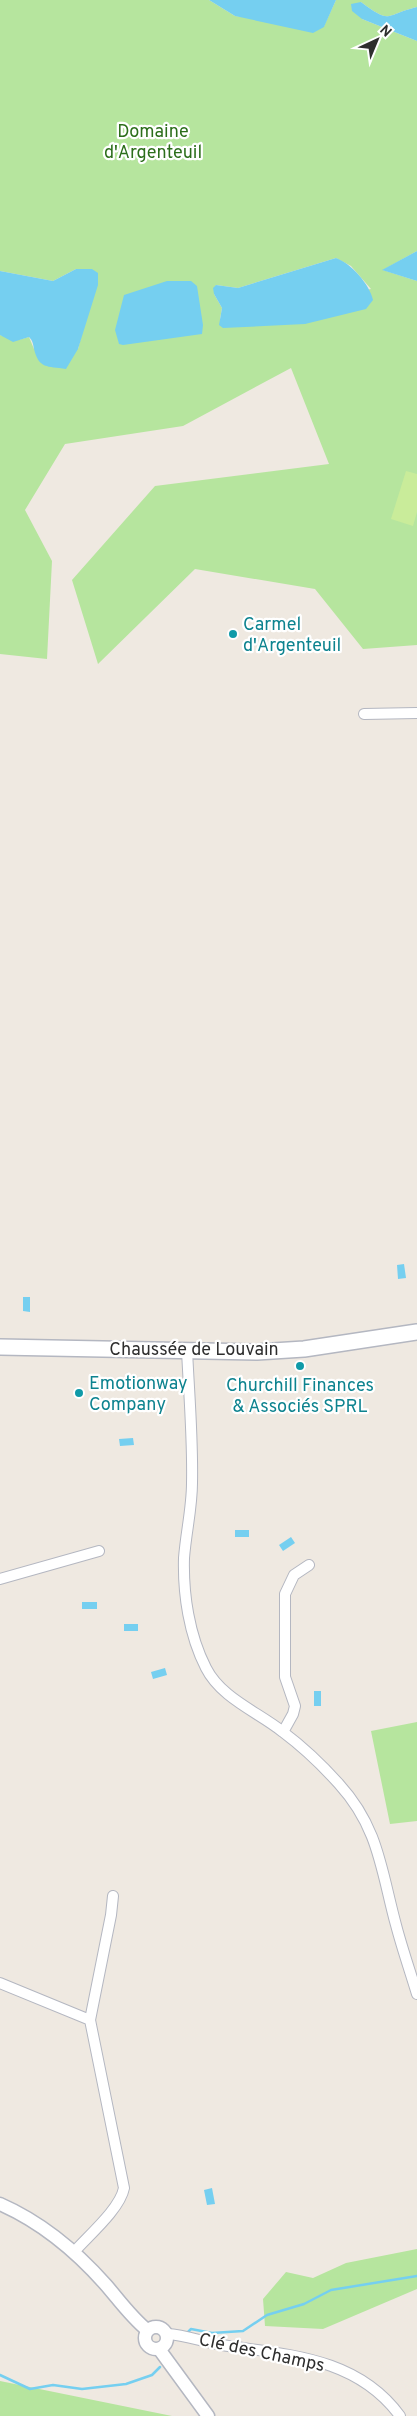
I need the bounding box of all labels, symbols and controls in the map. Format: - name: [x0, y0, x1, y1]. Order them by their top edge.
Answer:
- north arrow: [352, 15, 402, 65]
- text: N: [375, 22, 395, 41]
- park label: Domaine d'Argenteuil: [104, 121, 202, 165]
- place label: Carmel d'Argenteuil: [243, 614, 341, 658]
- marker: Carmel d'Argenteuil: [227, 628, 239, 640]
- street label: Chaussée de Louvain: [109, 1339, 279, 1362]
- marker: Churchill Finances & Associés SPRL: [294, 1360, 306, 1372]
- place label: Emotionway Company: [89, 1373, 188, 1417]
- place label: Churchill Finances & Associés SPRL: [226, 1375, 374, 1419]
- marker: Emotionway Company: [73, 1387, 85, 1399]
- street label: Clé des Champs: [197, 2329, 327, 2378]

